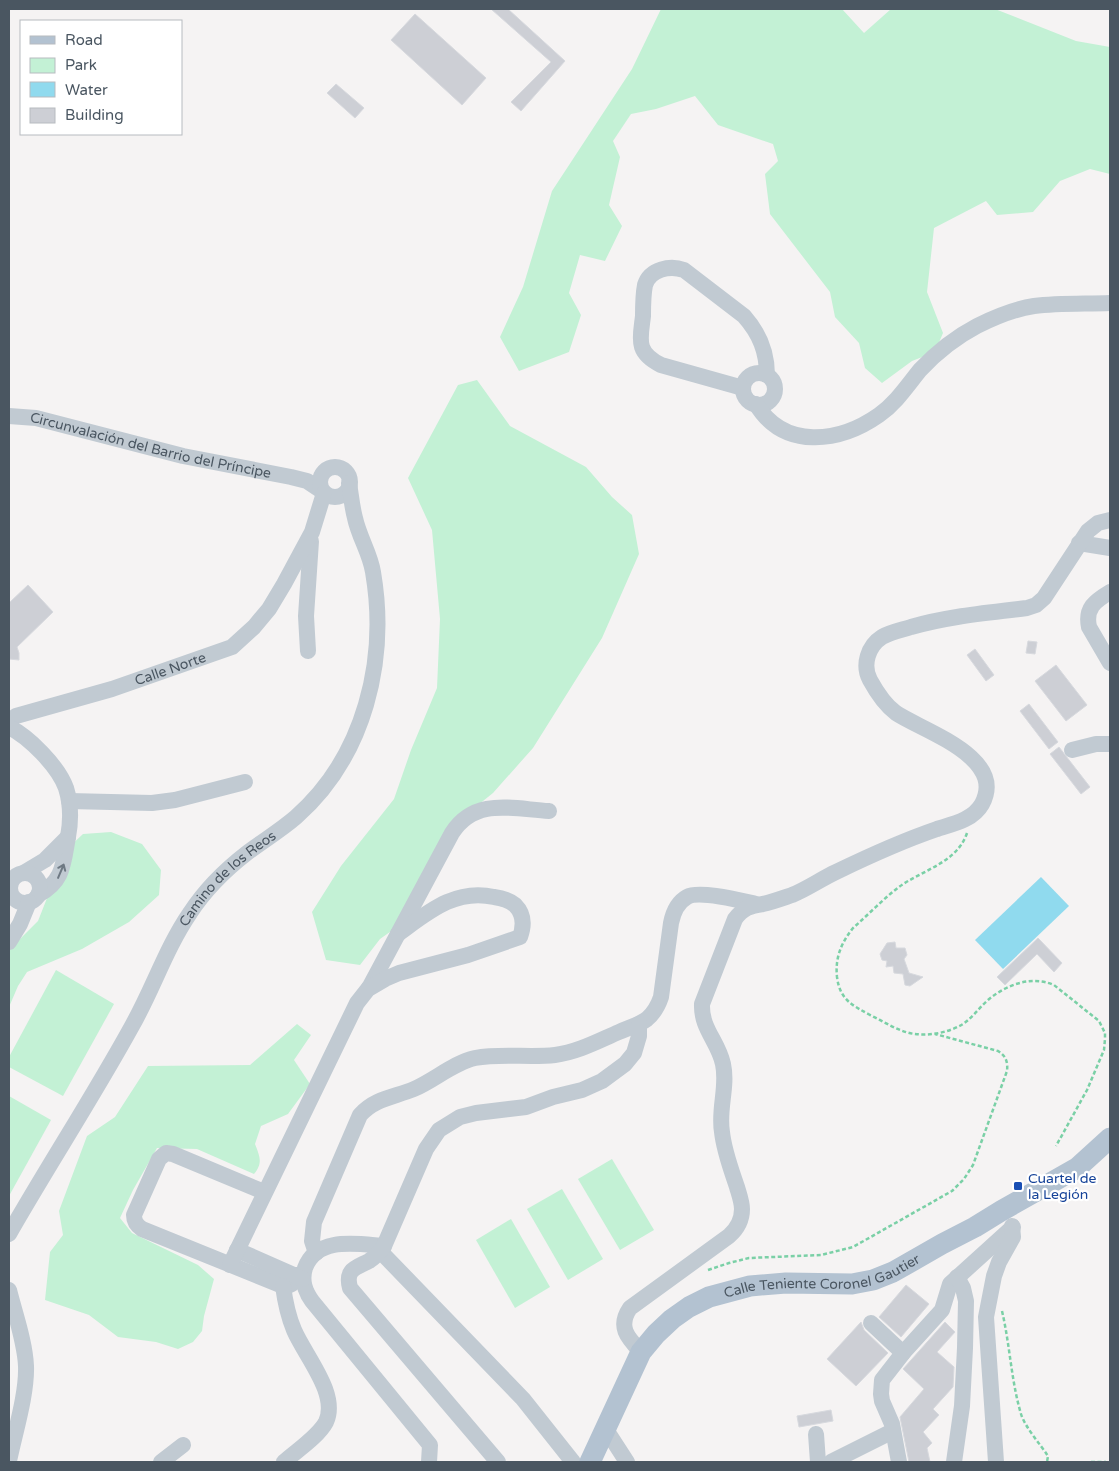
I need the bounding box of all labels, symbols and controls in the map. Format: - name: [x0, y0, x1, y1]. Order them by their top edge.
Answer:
- legend: [20, 20, 182, 135]
- text: Road: [65, 31, 103, 49]
- text: Park: [65, 56, 97, 74]
- text: Water: [65, 81, 108, 99]
- text: Building: [65, 106, 124, 124]
- street label: Circunvalación del Barrio del Príncipe: [30, 410, 273, 482]
- street label: Calle Norte: [132, 649, 208, 689]
- street label: Camino de los Reos: [176, 827, 280, 930]
- one-way arrow: [56, 864, 66, 879]
- place label: Cuartel de la Legión: [1028, 1170, 1096, 1203]
- marker: Cuartel de la Legión: [1012, 1180, 1024, 1192]
- street label: Calle Teniente Coronel Gautier: [722, 1250, 924, 1302]

